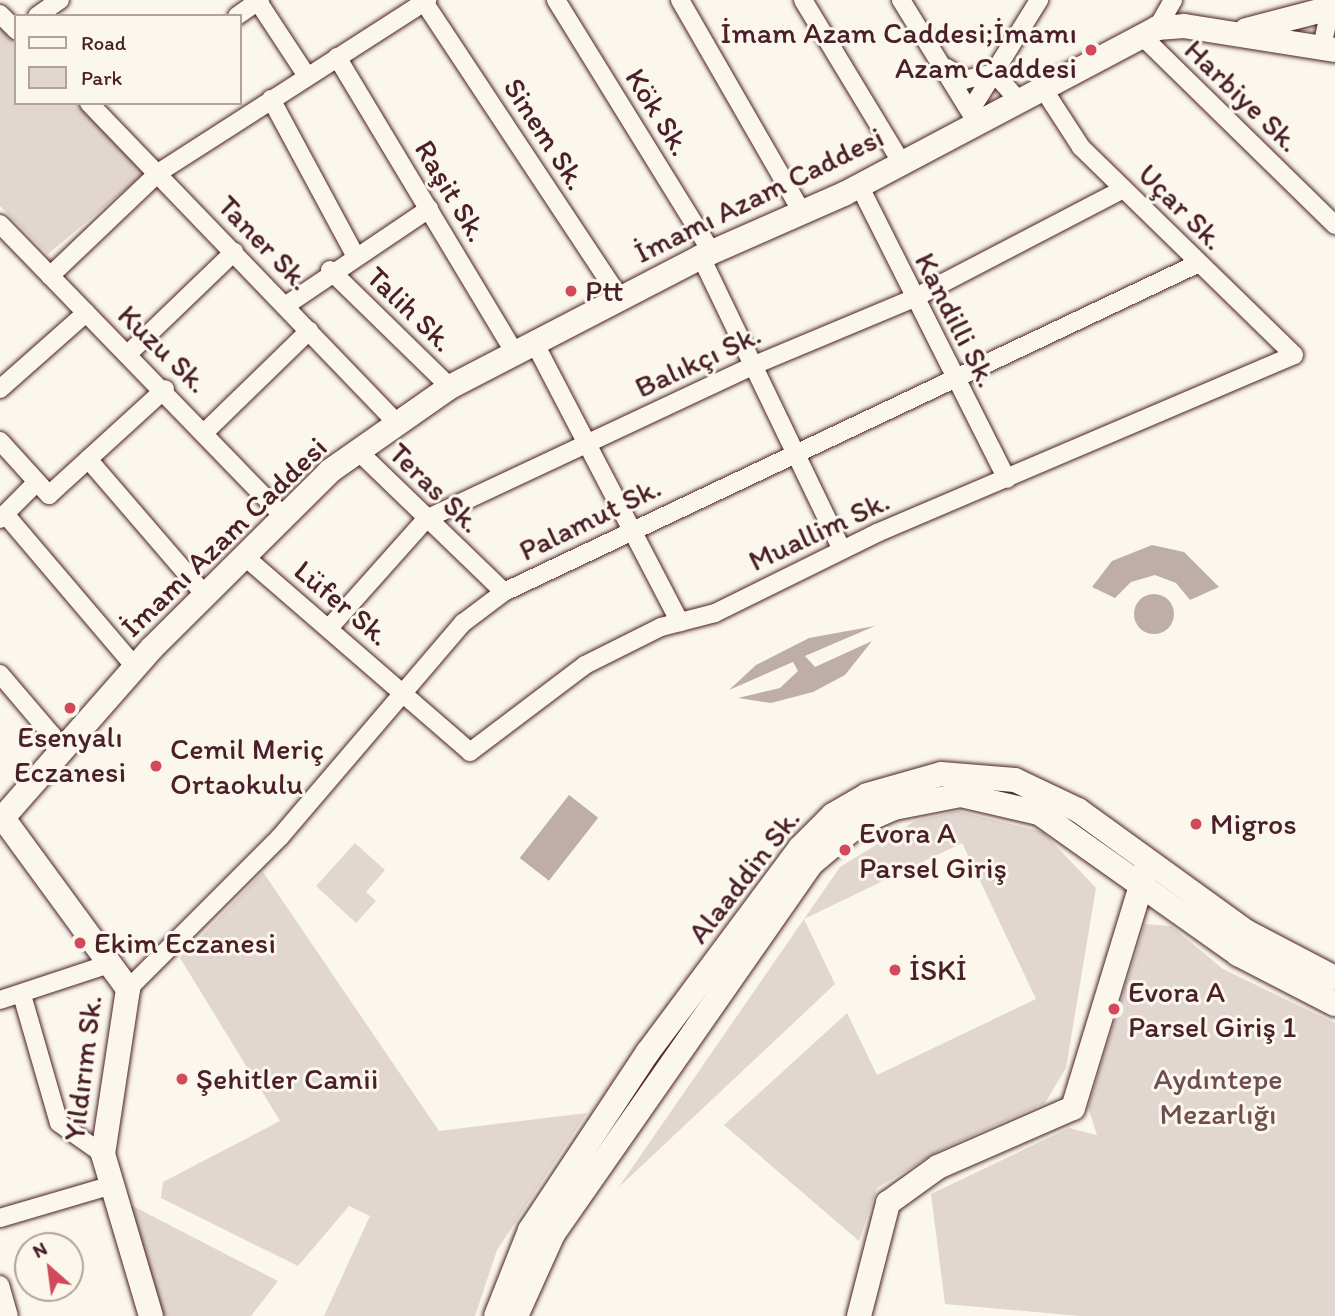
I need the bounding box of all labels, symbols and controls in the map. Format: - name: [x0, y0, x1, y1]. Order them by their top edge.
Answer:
- legend: [14, 14, 242, 105]
- place label: İmam Azam Caddesi;İmamı Azam Caddesi: [720, 15, 1077, 86]
- text: Road: [81, 30, 126, 55]
- street label: Harbiye Sk.: [1177, 32, 1307, 160]
- marker: İmam Azam Caddesi;İmamı Azam Caddesi: [1083, 42, 1099, 58]
- street label: Kök Sk.: [617, 62, 699, 162]
- text: Park: [81, 65, 122, 90]
- street label: Sinem Sk.: [495, 71, 595, 197]
- street label: İmamı Azam Caddesi: [628, 119, 890, 271]
- street label: Raşit Sk.: [407, 133, 495, 249]
- street label: Uçar Sk.: [1130, 156, 1232, 258]
- street label: Taner Sk.: [210, 188, 318, 298]
- street label: Kandilli Sk.: [907, 247, 1005, 393]
- street label: Talih Sk.: [359, 259, 461, 359]
- place label: Ptt: [585, 273, 623, 309]
- marker: Ptt: [563, 283, 579, 299]
- street label: Kuzu Sk.: [110, 297, 216, 401]
- street label: Balıkçı Sk.: [629, 316, 767, 406]
- street label: İmamı Azam Caddesi: [113, 429, 335, 645]
- street label: Teras Sk.: [381, 435, 489, 541]
- street label: Palamut Sk.: [513, 469, 667, 569]
- street label: Muallim Sk.: [743, 483, 895, 579]
- street label: Lüfer Sk.: [287, 552, 397, 654]
- marker: Esenyalı Eczanesi: [62, 700, 78, 716]
- place label: Esenyalı Eczanesi: [14, 719, 126, 790]
- place label: Cemil Meriç Ortaokulu: [170, 731, 323, 802]
- marker: Cemil Meriç Ortaokulu: [148, 758, 164, 774]
- street label: Alaaddin Sk.: [680, 801, 808, 951]
- place label: Migros: [1210, 806, 1297, 842]
- place label: Evora A Parsel Giriş: [859, 815, 1007, 886]
- marker: Migros: [1188, 816, 1204, 832]
- marker: Evora A Parsel Giriş: [837, 842, 853, 858]
- place label: Ekim Eczanesi: [94, 925, 277, 961]
- marker: Ekim Eczanesi: [72, 935, 88, 951]
- place label: İSKİ: [909, 952, 967, 988]
- marker: İSKİ: [887, 962, 903, 978]
- place label: Evora A Parsel Giriş 1: [1128, 974, 1297, 1044]
- street label: Yıldırım Sk.: [56, 993, 110, 1143]
- marker: Evora A Parsel Giriş 1: [1106, 1001, 1122, 1017]
- place label: Şehitler Camii: [196, 1061, 379, 1097]
- park label: Aydıntepe Mezarlığı: [1153, 1061, 1283, 1132]
- marker: Şehitler Camii: [174, 1071, 190, 1087]
- north arrow: [14, 1232, 84, 1302]
- text: N: [29, 1237, 51, 1263]

